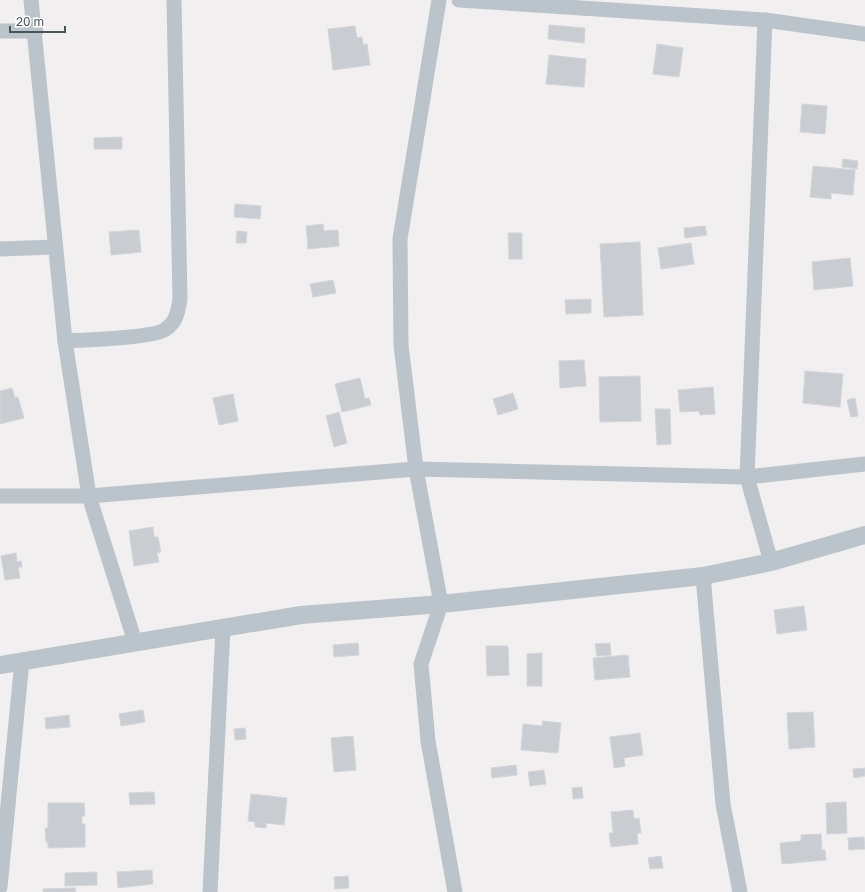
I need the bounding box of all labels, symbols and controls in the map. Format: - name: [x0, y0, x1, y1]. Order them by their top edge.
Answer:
- scale bar: [10, 8, 65, 34]
- text: 20 m: [16, 14, 44, 29]

